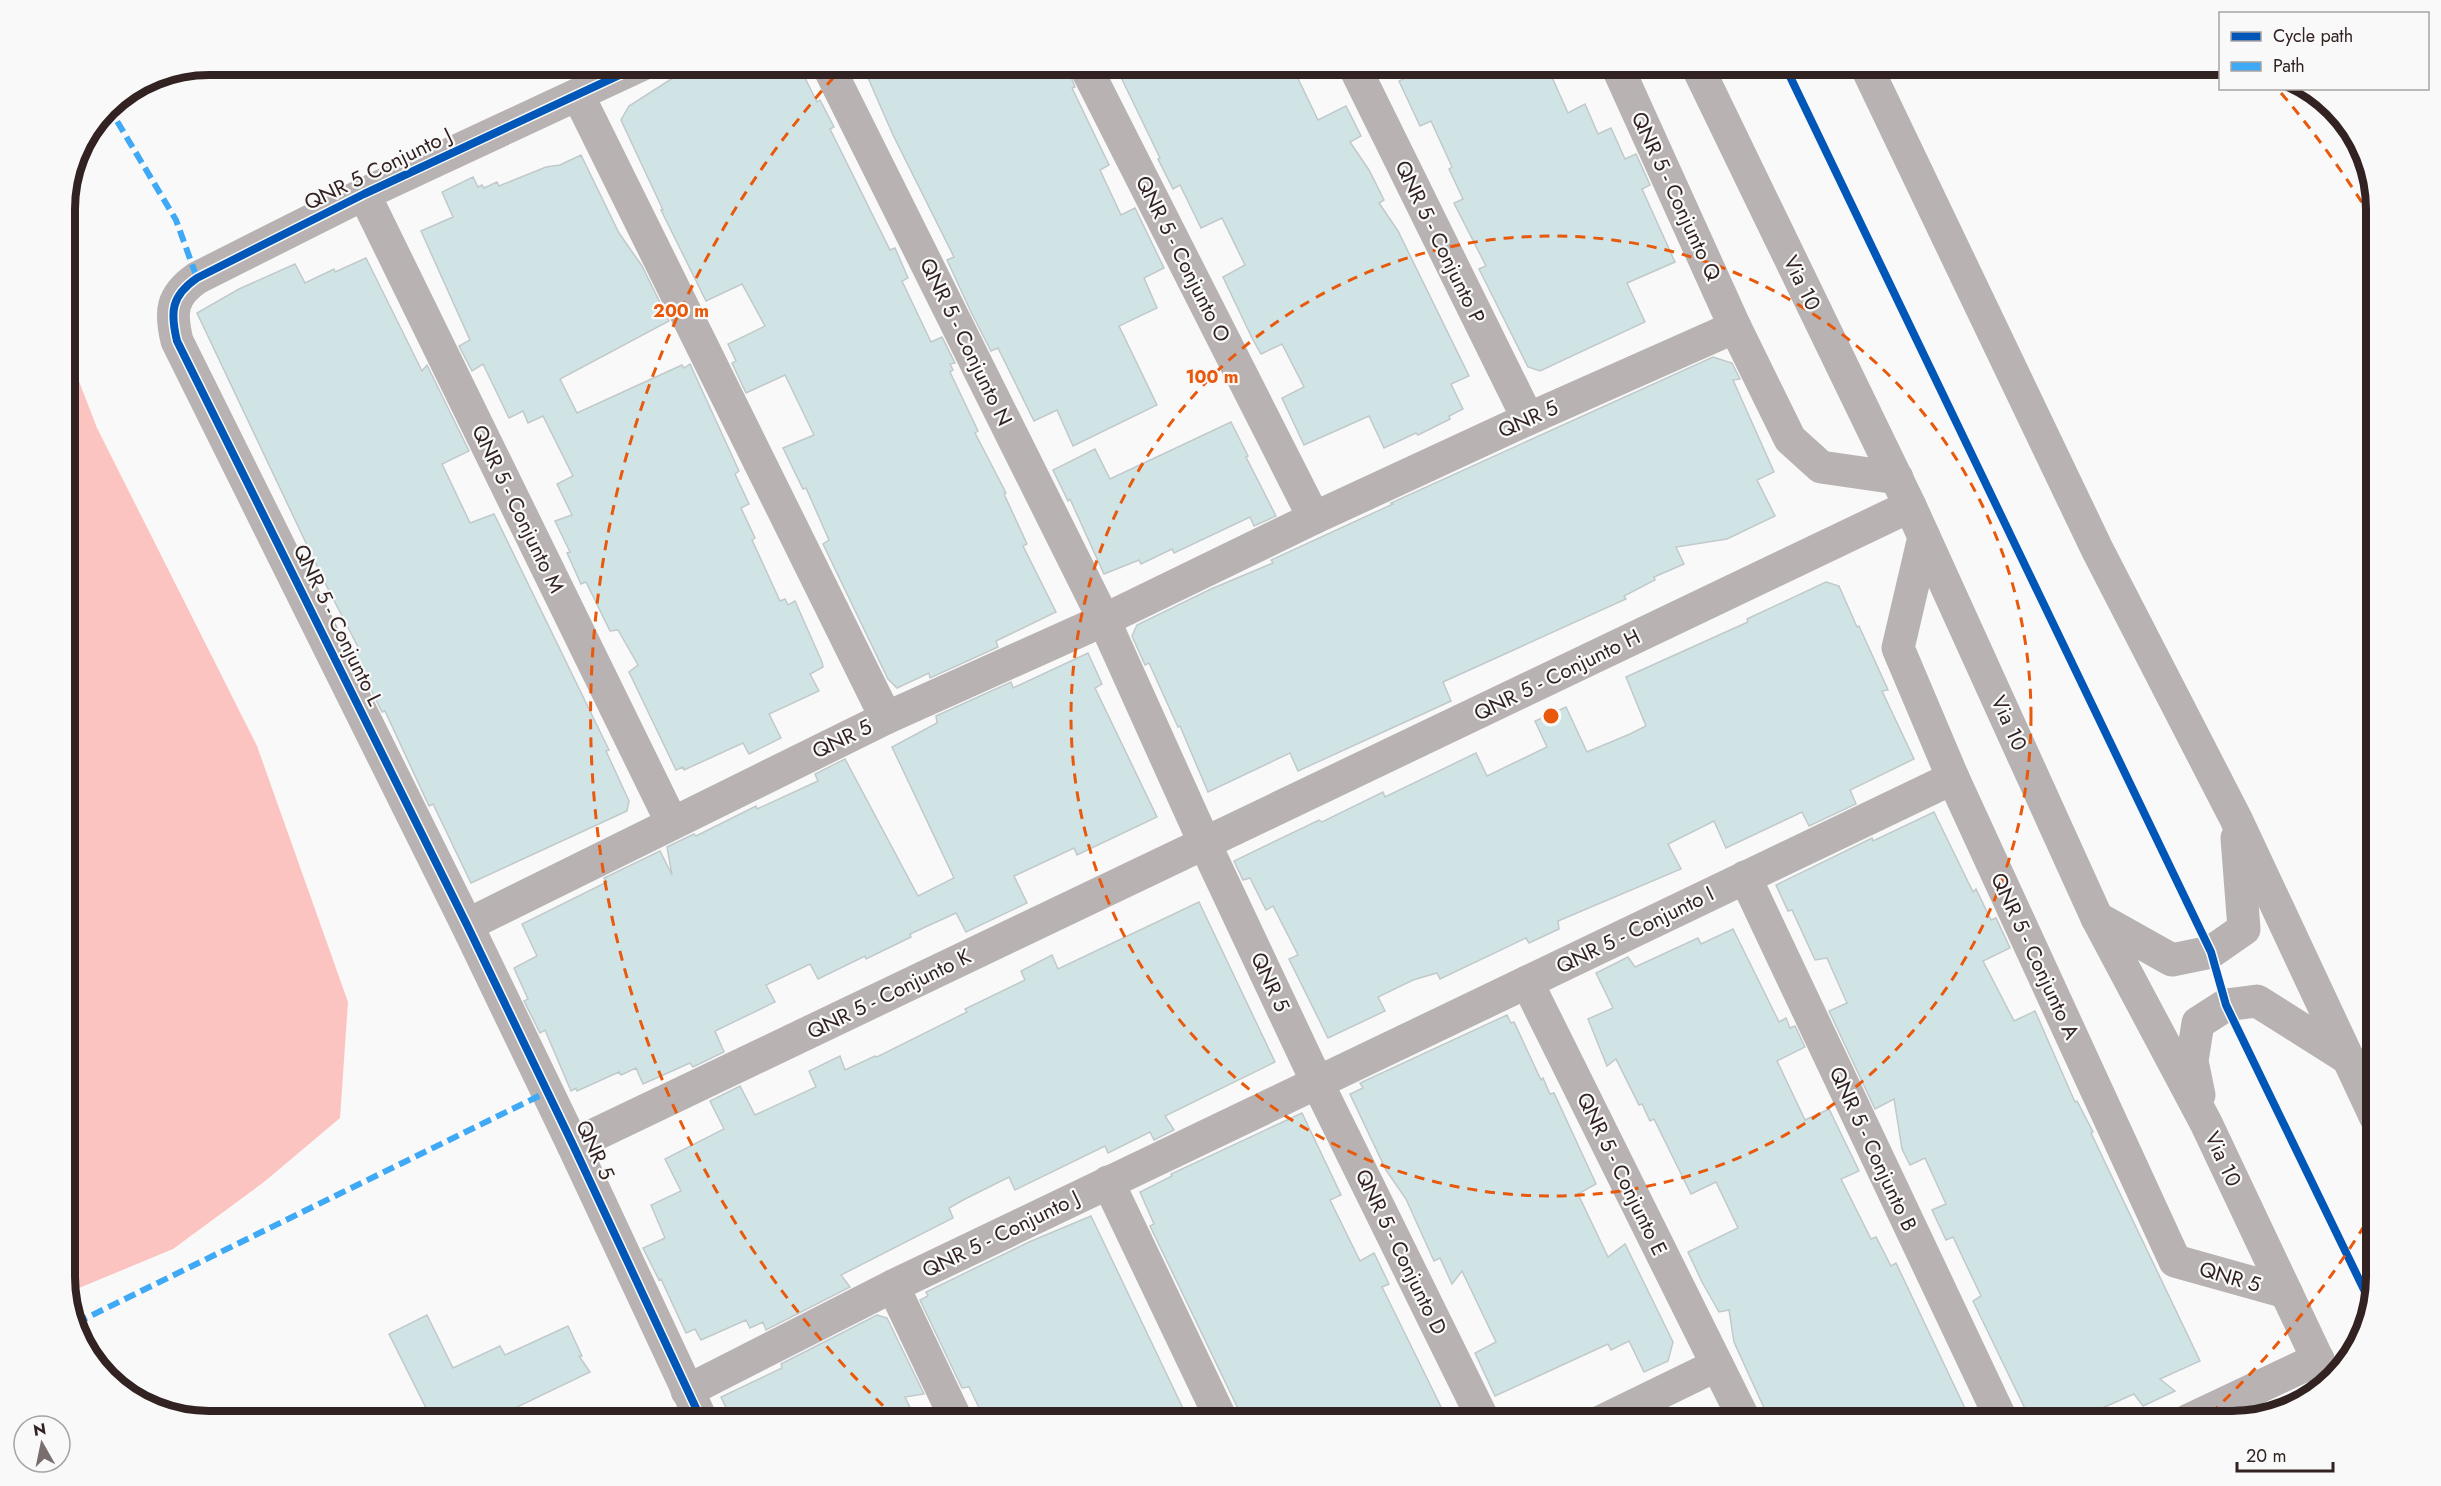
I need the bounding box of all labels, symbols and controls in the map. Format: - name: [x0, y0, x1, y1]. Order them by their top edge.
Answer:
- legend: [2219, 12, 2429, 90]
- text: Cycle path: [2273, 23, 2353, 49]
- text: Path: [2273, 53, 2305, 79]
- street label: QNR 5 - Conjunto Q: [1624, 107, 1729, 286]
- street label: QNR 5 Conjunto J: [299, 120, 457, 218]
- street label: QNR 5 - Conjunto P: [1387, 155, 1493, 329]
- street label: QNR 5 - Conjunto O: [1128, 171, 1238, 347]
- street label: Via 10: [1776, 250, 1828, 316]
- street label: QNR 5 - Conjunto N: [912, 253, 1020, 431]
- text: 200 m: [653, 298, 709, 324]
- text: 100 m: [1185, 364, 1239, 390]
- street label: QNR 5: [1493, 393, 1563, 445]
- street label: QNR 5 - Conjunto M: [464, 420, 572, 598]
- street label: QNR 5 - Conjunto L: [286, 539, 390, 711]
- street label: QNR 5 - Conjunto H: [1469, 622, 1645, 728]
- street label: Via 10: [1984, 691, 2034, 755]
- centre of rings: [1541, 706, 1561, 726]
- street label: QNR 5: [807, 712, 877, 766]
- street label: QNR 5 - Conjunto A: [1983, 868, 2087, 1044]
- street label: QNR 5 - Conjunto I: [1551, 879, 1719, 981]
- street label: QNR 5 - Conjunto K: [802, 941, 976, 1047]
- street label: QNR 5: [1243, 947, 1297, 1017]
- street label: QNR 5 - Conjunto B: [1822, 1062, 1924, 1236]
- street label: QNR 5 - Conjunto E: [1569, 1087, 1675, 1261]
- street label: QNR 5: [568, 1115, 622, 1185]
- street label: Via 10: [2197, 1126, 2249, 1192]
- street label: QNR 5 - Conjunto D: [1348, 1164, 1454, 1340]
- street label: QNR 5 - Conjunto J: [917, 1183, 1085, 1285]
- street label: QNR 5: [2196, 1254, 2264, 1300]
- north arrow: [12, 1414, 72, 1474]
- text: N: [32, 1417, 48, 1442]
- scale bar: [2237, 1435, 2333, 1473]
- text: 20 m: [2246, 1443, 2286, 1469]

